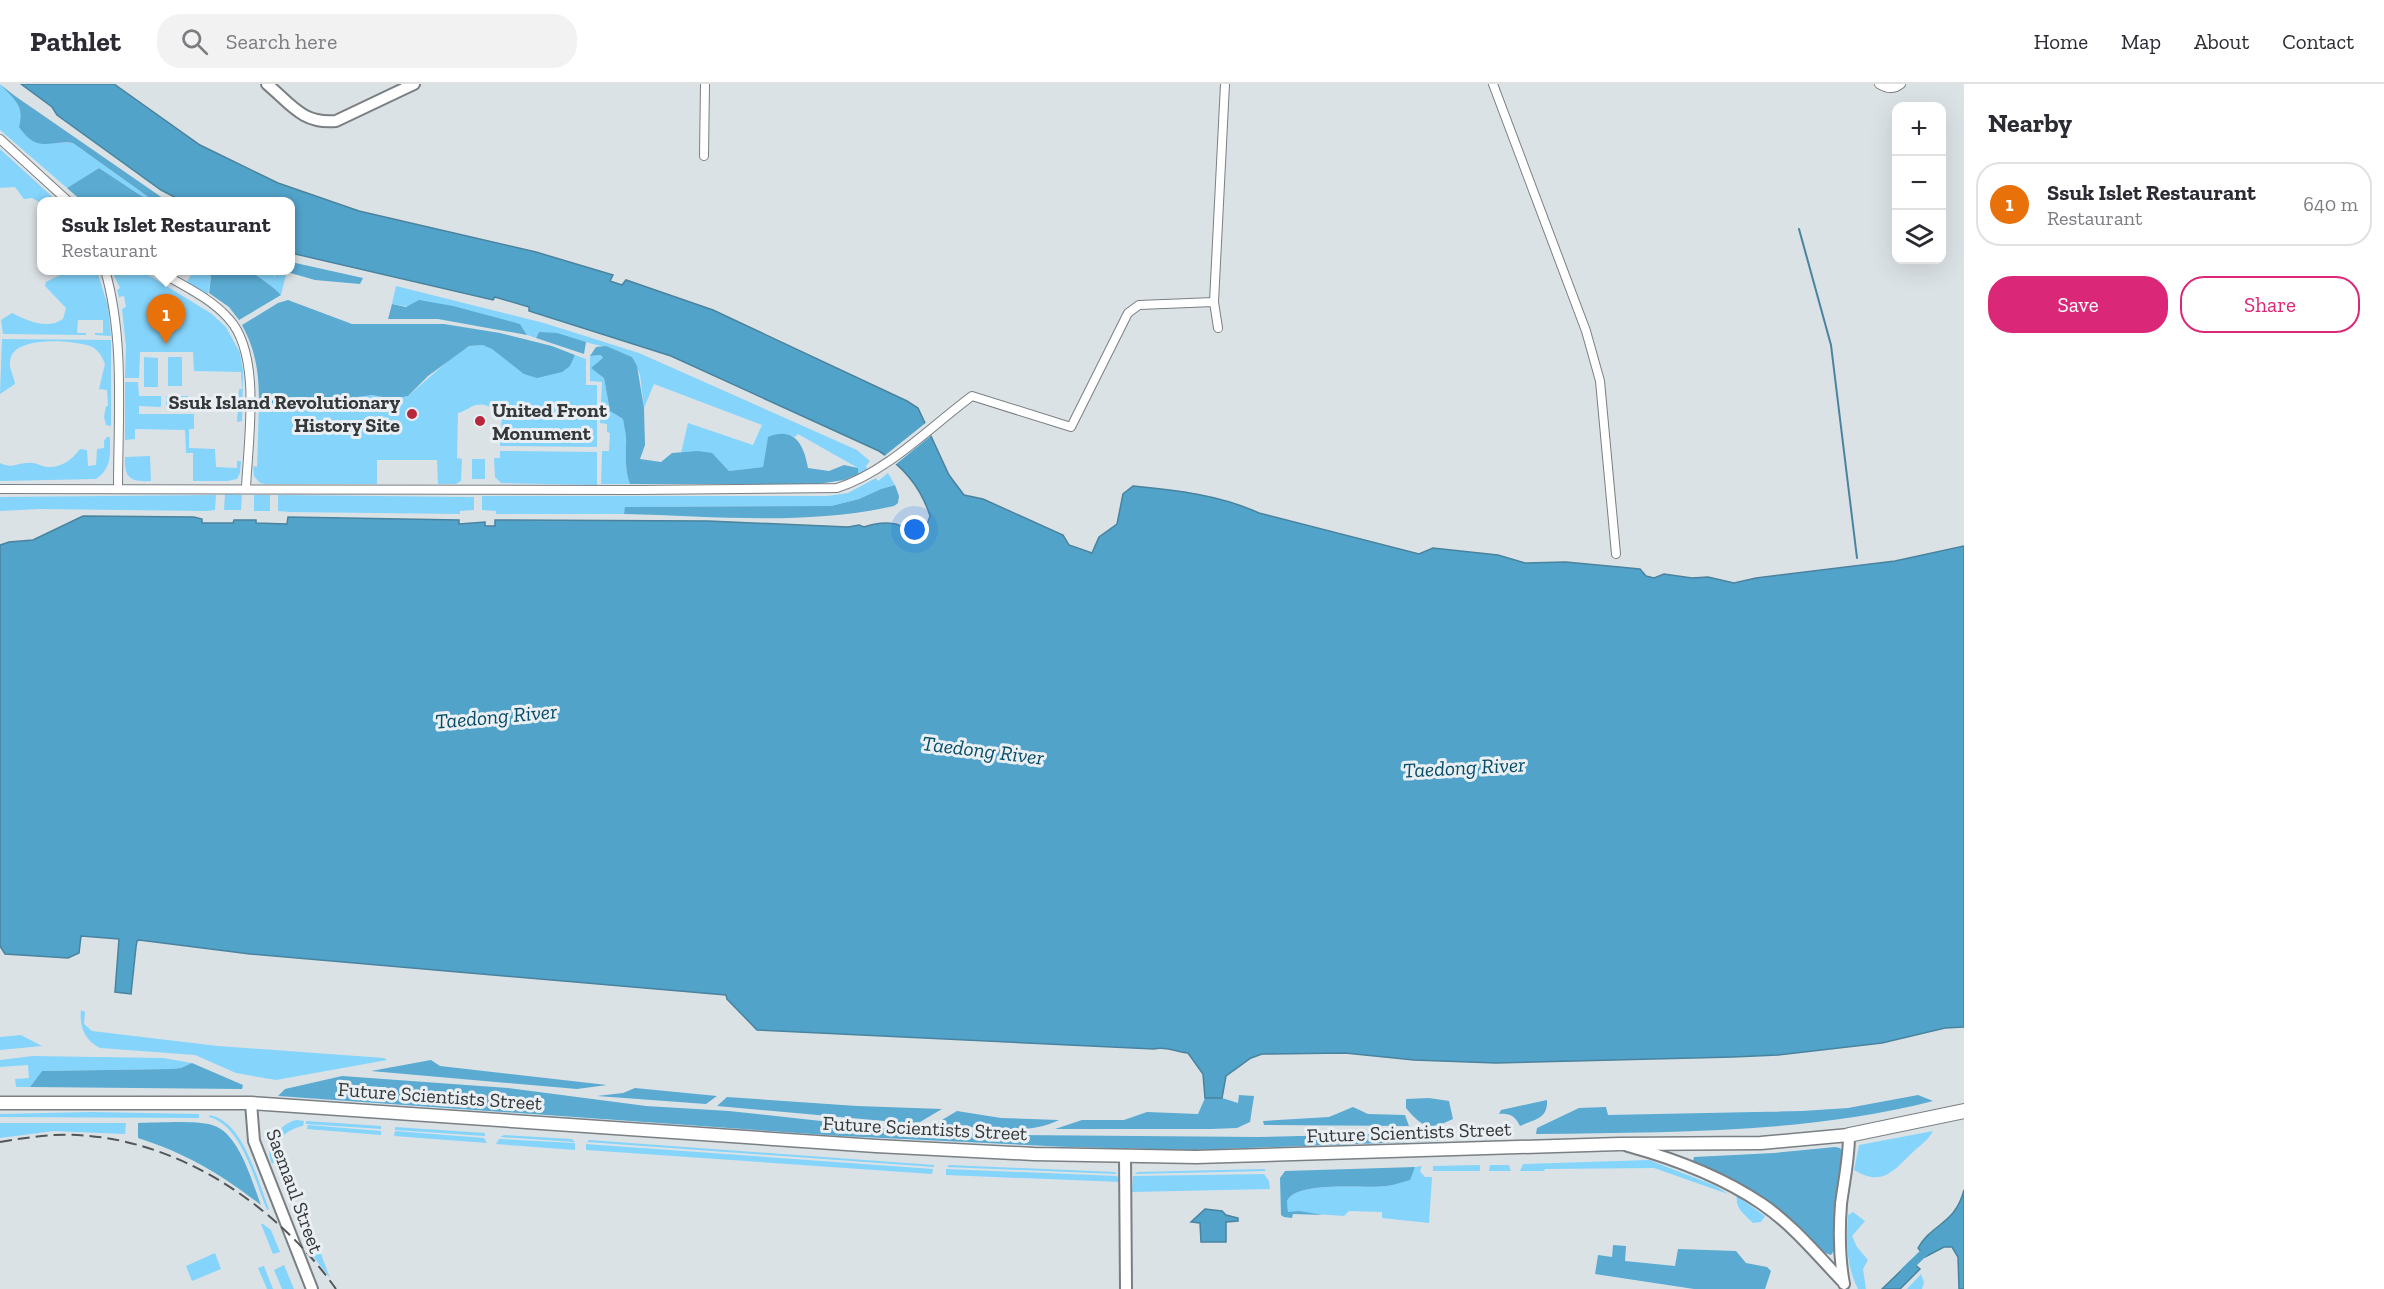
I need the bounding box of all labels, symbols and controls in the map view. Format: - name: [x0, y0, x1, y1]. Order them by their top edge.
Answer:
- search box: [157, 14, 577, 68]
- text: Pathlet: [30, 25, 121, 58]
- icon: search: [178, 25, 211, 58]
- text: Search here: [226, 28, 337, 55]
- text: Home: [2034, 29, 2088, 54]
- text: Map: [2121, 29, 2161, 54]
- text: About: [2194, 29, 2249, 54]
- text: Contact: [2282, 29, 2354, 54]
- map controls: [1892, 102, 1946, 264]
- button: +: [1892, 102, 1946, 156]
- text: Nearby: [1988, 107, 2072, 139]
- button: −: [1892, 156, 1946, 210]
- text: Ssuk Islet Restaurant: [2047, 179, 2256, 206]
- text: 1: [2005, 192, 2014, 216]
- text: 640 m: [2303, 192, 2358, 216]
- popup: [37, 197, 295, 275]
- text: Restaurant: [2047, 206, 2143, 230]
- button: layers: [1892, 210, 1946, 264]
- text: Ssuk Islet Restaurant: [62, 211, 270, 238]
- text: Restaurant: [62, 238, 157, 262]
- button: Save: [1988, 276, 2168, 333]
- button: Share: [2180, 276, 2360, 333]
- pin: 1: [146, 294, 186, 344]
- place label: Ssuk Island Revolutionary History Site: [169, 390, 400, 437]
- place label: United Front Monument: [492, 398, 608, 445]
- marker: Ssuk Island Revolutionary History Site: [405, 407, 419, 421]
- marker: United Front Monument: [473, 414, 487, 428]
- your location: [900, 515, 929, 544]
- water label: Taedong River: [434, 698, 559, 734]
- water label: Taedong River: [921, 730, 1046, 770]
- water label: Taedong River: [1402, 751, 1527, 783]
- street label: Future Scientists Street: [337, 1077, 544, 1115]
- street label: Future Scientists Street: [822, 1111, 1029, 1145]
- street label: Future Scientists Street: [1306, 1116, 1512, 1148]
- street label: Saemaul Street: [261, 1126, 329, 1257]

